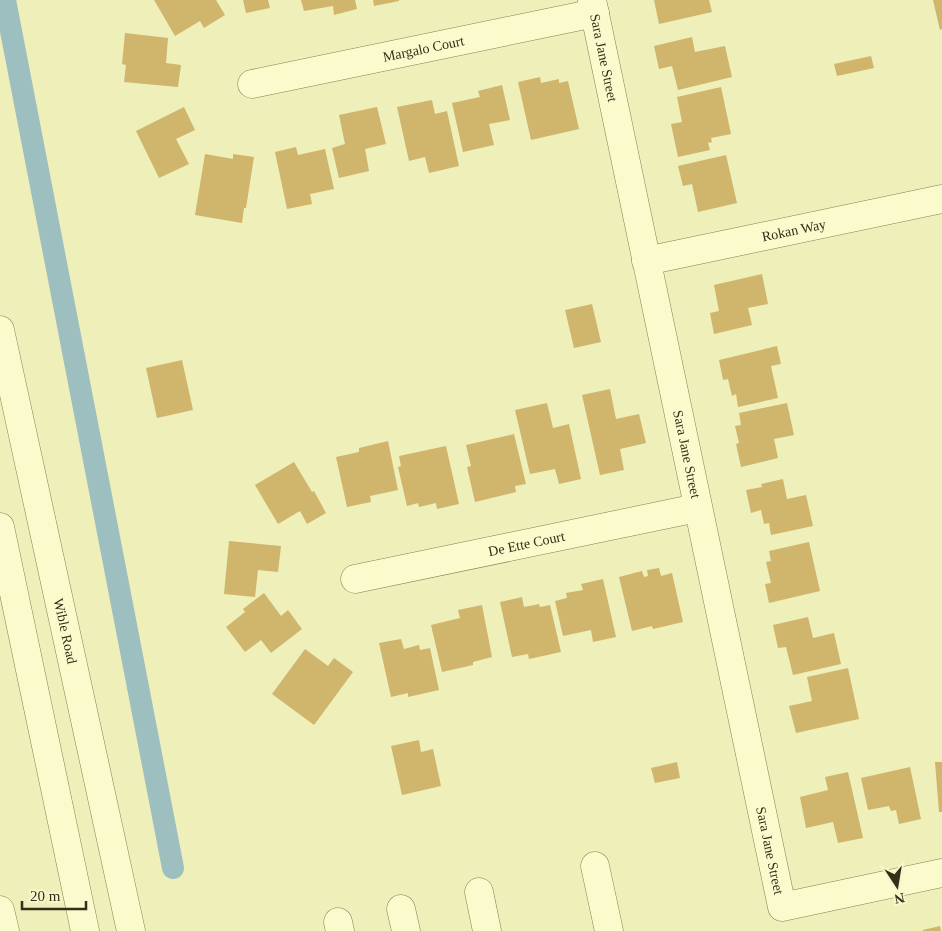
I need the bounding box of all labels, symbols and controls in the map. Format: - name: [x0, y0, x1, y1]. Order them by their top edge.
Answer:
- street label: Sara Jane Street: [587, 13, 620, 103]
- street label: Margalo Court: [382, 33, 466, 65]
- street label: Rokan Way: [760, 217, 827, 245]
- street label: Sara Jane Street: [670, 409, 703, 500]
- street label: De Ette Court: [487, 529, 566, 559]
- street label: Wible Road: [51, 597, 80, 665]
- street label: Sara Jane Street: [753, 805, 786, 896]
- north arrow: [872, 861, 922, 911]
- scale bar: [22, 878, 86, 910]
- text: 20 m: [30, 888, 61, 904]
- text: N: [893, 890, 906, 907]

